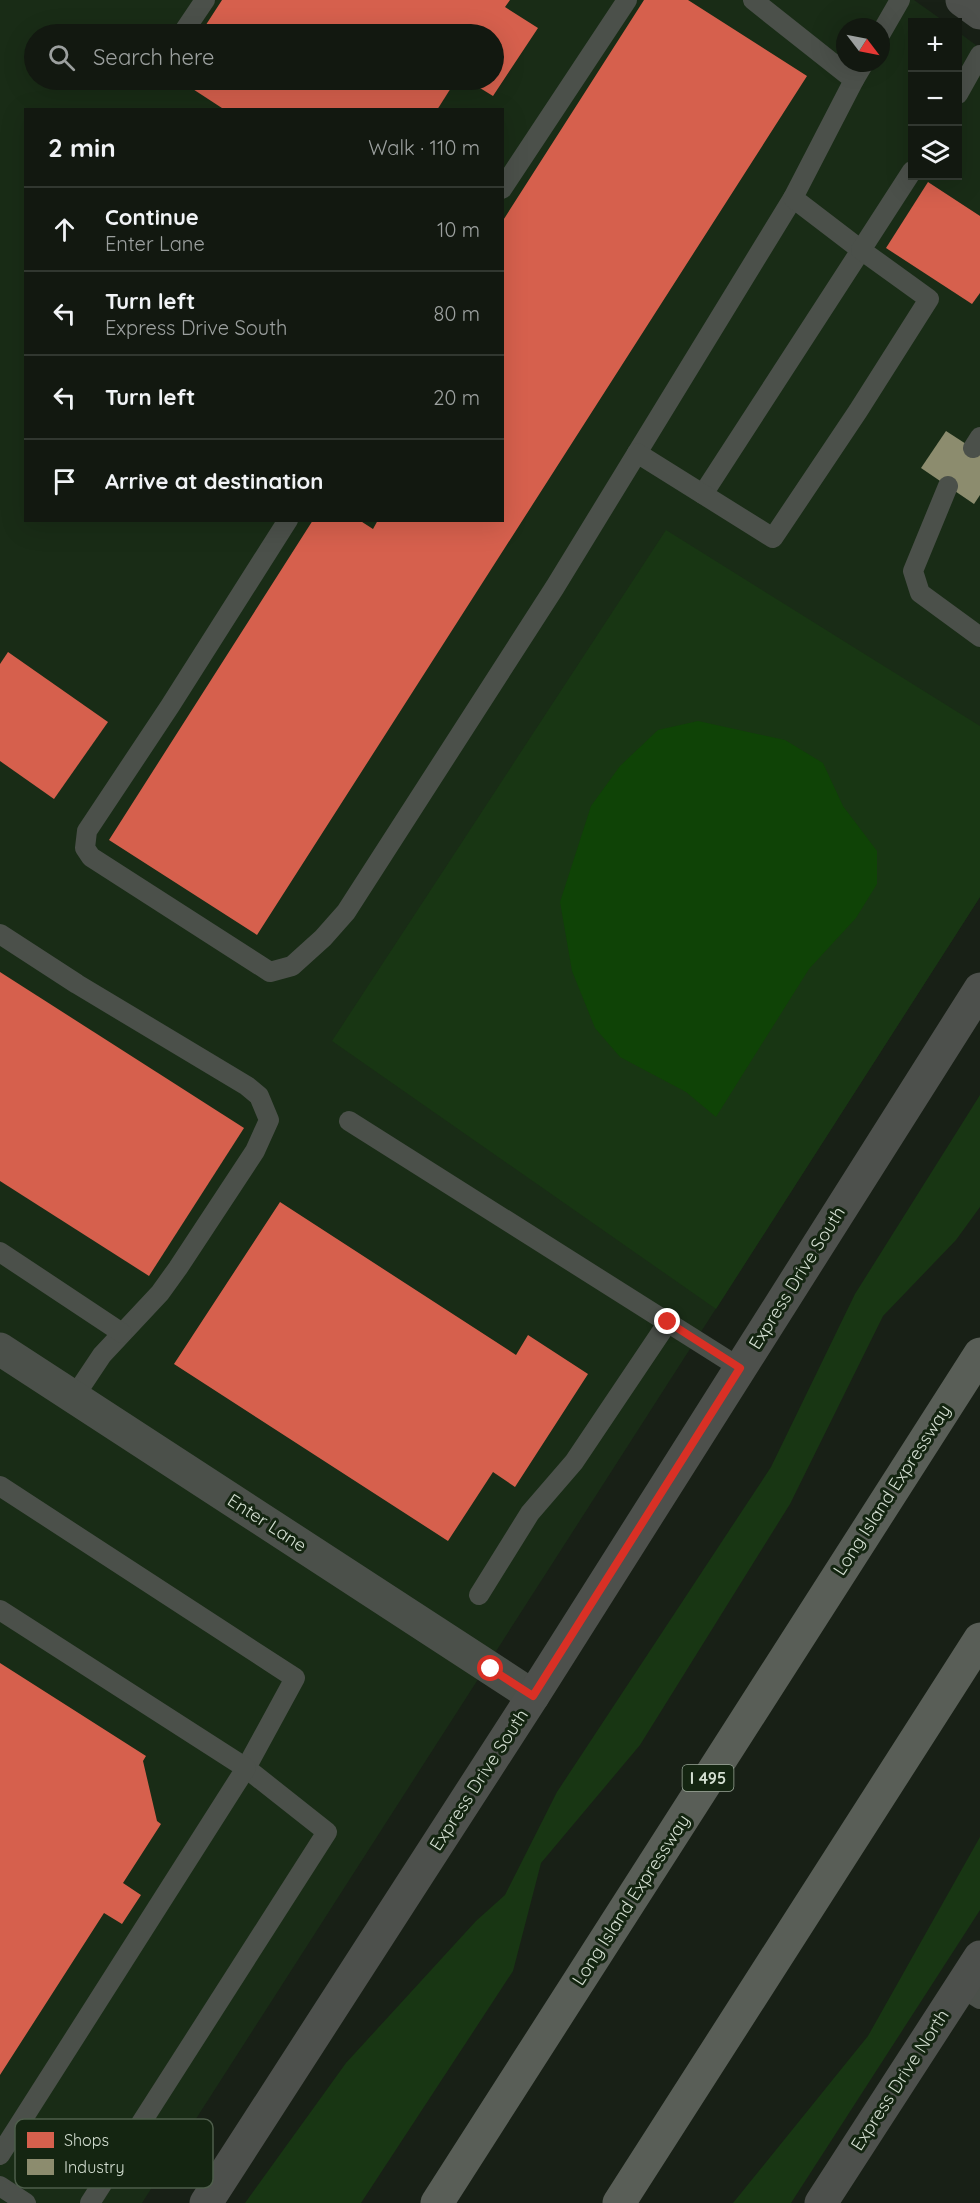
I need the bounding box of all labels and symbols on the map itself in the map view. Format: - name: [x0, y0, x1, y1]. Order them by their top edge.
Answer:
- north arrow: [836, 18, 890, 72]
- street label: Express Drive South: [743, 1202, 850, 1353]
- route end: [654, 1308, 680, 1334]
- street label: Long Island Expressway: [828, 1400, 956, 1580]
- street label: Enter Lane: [223, 1489, 311, 1557]
- route start: [477, 1655, 503, 1681]
- street label: Express Drive South: [424, 1705, 533, 1855]
- road number: I 495: [682, 1765, 734, 1791]
- street label: Long Island Expressway: [567, 1810, 695, 1990]
- street label: Express Drive North: [845, 2005, 954, 2155]
- legend: [15, 2119, 213, 2188]
- text: Shops: [64, 2130, 109, 2150]
- text: Industry: [64, 2157, 124, 2177]

